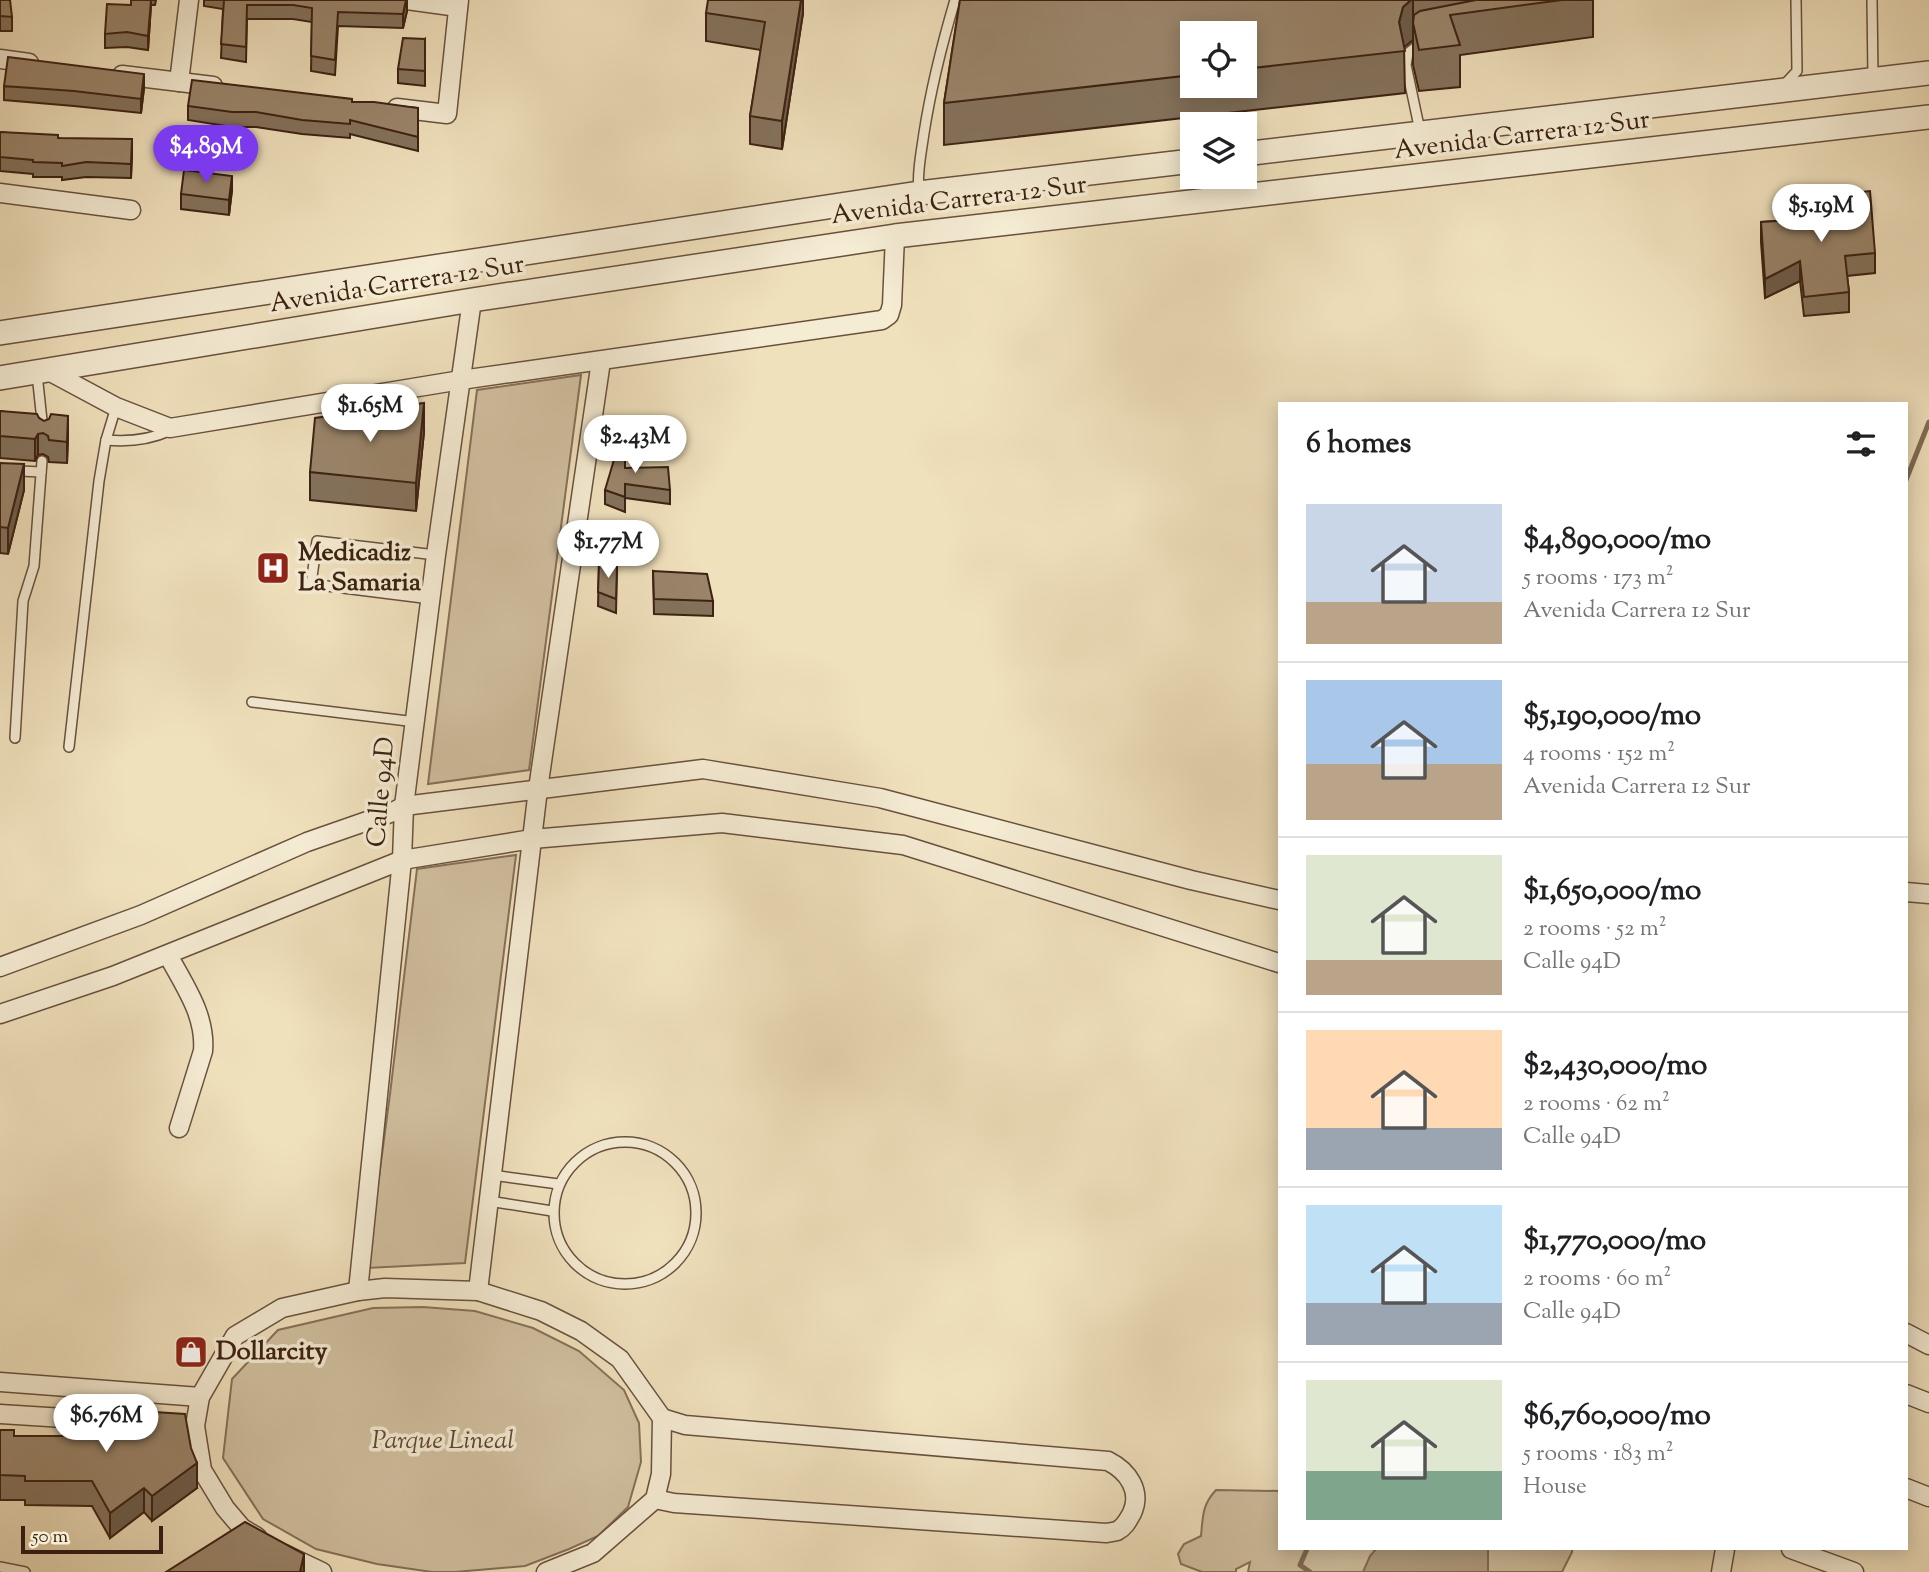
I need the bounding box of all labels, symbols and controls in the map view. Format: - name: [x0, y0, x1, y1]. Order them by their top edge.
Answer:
- map controls: [1180, 21, 1257, 189]
- button: locate: [1180, 21, 1257, 98]
- street label: Avenida Carrera 12 Sur: [1392, 102, 1652, 170]
- button: layers: [1180, 112, 1257, 189]
- pin: $4.89M: [149, 125, 263, 185]
- text: $4.89M: [169, 131, 243, 164]
- street label: Avenida Carrera 12 Sur: [829, 167, 1089, 235]
- pin: $5.19M: [1764, 184, 1878, 244]
- text: $5.19M: [1788, 190, 1854, 223]
- street label: Avenida Carrera 12 Sur: [267, 247, 527, 323]
- pin: $1.65M: [313, 384, 427, 444]
- text: $1.65M: [337, 390, 403, 423]
- pin: $2.43M: [578, 416, 692, 475]
- text: $2.43M: [600, 421, 670, 454]
- text: 6 homes: [1306, 423, 1411, 466]
- icon: filters: [1842, 425, 1880, 463]
- text: $4,890,000/mo: [1523, 519, 1711, 562]
- pin: $1.77M: [551, 520, 665, 580]
- text: $1.77M: [573, 526, 643, 559]
- icon: home: [1362, 532, 1446, 616]
- place label: Medicadiz La Samaria: [298, 535, 421, 602]
- hospital icon: Medicadiz La Samaria: [254, 549, 292, 587]
- text: 5 rooms · 173 m²: [1523, 562, 1674, 595]
- text: Avenida Carrera 12 Sur: [1523, 595, 1751, 628]
- text: $5,190,000/mo: [1523, 695, 1701, 738]
- icon: home: [1362, 708, 1446, 792]
- street label: Calle 94D: [359, 735, 405, 849]
- text: 4 rooms · 152 m²: [1523, 738, 1675, 771]
- text: Avenida Carrera 12 Sur: [1523, 771, 1751, 804]
- text: $1,650,000/mo: [1523, 870, 1701, 913]
- icon: home: [1362, 883, 1446, 967]
- text: 2 rooms · 52 m²: [1523, 913, 1666, 946]
- text: Calle 94D: [1523, 946, 1621, 979]
- text: $2,430,000/mo: [1523, 1045, 1708, 1088]
- icon: home: [1362, 1058, 1446, 1142]
- text: 2 rooms · 62 m²: [1523, 1088, 1670, 1121]
- text: Calle 94D: [1523, 1121, 1621, 1154]
- text: $1,770,000/mo: [1523, 1220, 1706, 1263]
- icon: home: [1362, 1233, 1446, 1317]
- text: 2 rooms · 60 m²: [1523, 1263, 1671, 1296]
- text: Calle 94D: [1523, 1296, 1621, 1329]
- shop icon: Dollarcity: [172, 1333, 210, 1371]
- place label: Dollarcity: [216, 1334, 327, 1371]
- pin: $6.76M: [49, 1394, 163, 1454]
- text: $6,760,000/mo: [1523, 1395, 1711, 1438]
- text: $6.76M: [69, 1400, 143, 1433]
- icon: home: [1362, 1408, 1446, 1492]
- park label: Parque Lineal: [372, 1423, 514, 1460]
- text: 5 rooms · 183 m²: [1523, 1438, 1674, 1471]
- text: House: [1523, 1471, 1587, 1504]
- scale bar: [21, 1523, 163, 1555]
- text: 50 m: [32, 1524, 68, 1551]

